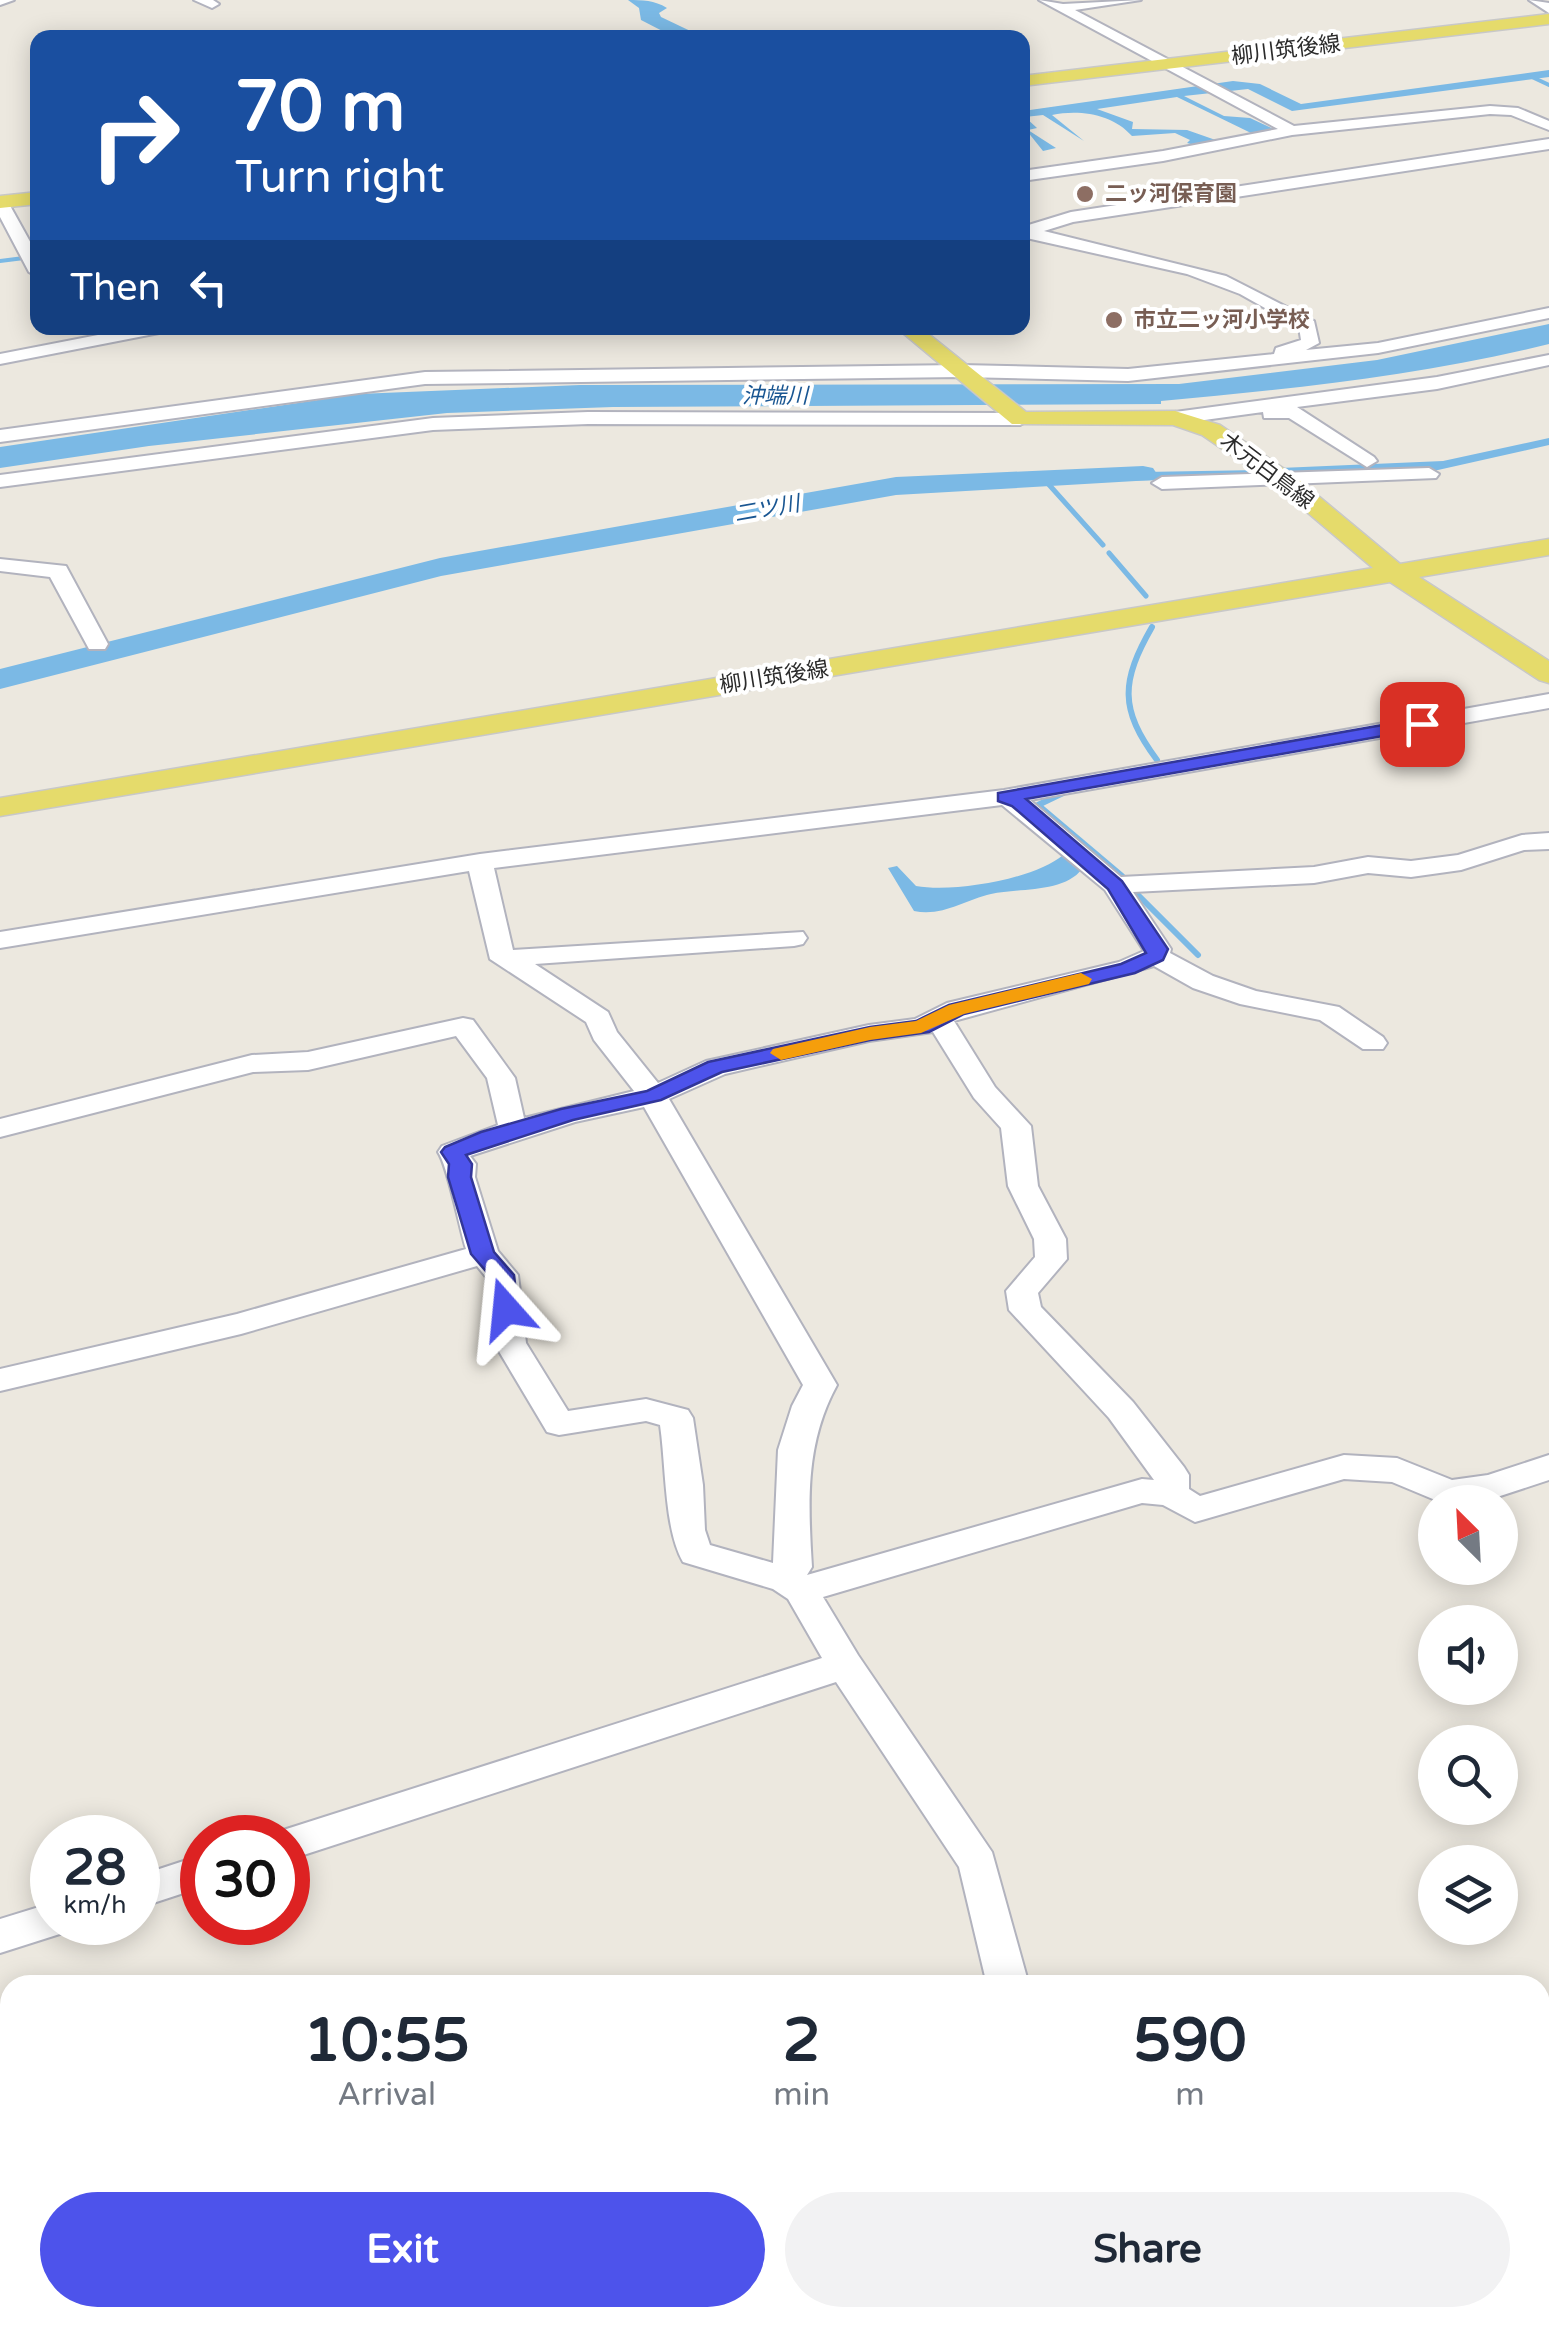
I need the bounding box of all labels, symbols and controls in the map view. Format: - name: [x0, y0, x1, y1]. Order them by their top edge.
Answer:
- street label: 柳川筑後線: [1230, 30, 1342, 70]
- text: 70 m: [235, 66, 405, 150]
- icon: right: [70, 70, 200, 200]
- text: Turn right: [235, 151, 444, 205]
- place label: 二ッ河保育園: [1105, 181, 1237, 207]
- marker: 二ッ河保育園: [1074, 183, 1096, 205]
- icon: left: [181, 260, 236, 315]
- text: Then: [70, 265, 161, 311]
- place label: 市立二ッ河小学校: [1134, 307, 1310, 333]
- marker: 市立二ッ河小学校: [1103, 309, 1125, 331]
- water label: 沖端川: [742, 383, 810, 409]
- street label: 木元白鳥線: [1215, 428, 1319, 514]
- water label: 二ツ川: [732, 490, 804, 528]
- street label: 柳川筑後線: [718, 656, 830, 698]
- pin: [1380, 682, 1465, 767]
- icon: arrive: [1395, 697, 1450, 752]
- position arrow: [454, 1257, 558, 1361]
- north arrow: [1418, 1485, 1518, 1585]
- map controls: [1418, 1485, 1518, 1945]
- button: sound: [1418, 1605, 1518, 1705]
- button: search: [1418, 1725, 1518, 1825]
- speed limit sign: 30: [180, 1815, 310, 1945]
- text: 28: [64, 1838, 126, 1898]
- button: layers: [1418, 1845, 1518, 1945]
- text: km/h: [64, 1890, 126, 1920]
- text: 10:55: [303, 2005, 470, 2077]
- text: 2: [783, 2005, 820, 2077]
- text: 590: [1133, 2005, 1247, 2077]
- text: Arrival: [337, 2076, 436, 2114]
- text: min: [773, 2076, 830, 2114]
- text: m: [1175, 2076, 1205, 2114]
- button: Exit: [40, 2192, 765, 2307]
- button: Share: [785, 2192, 1510, 2307]

